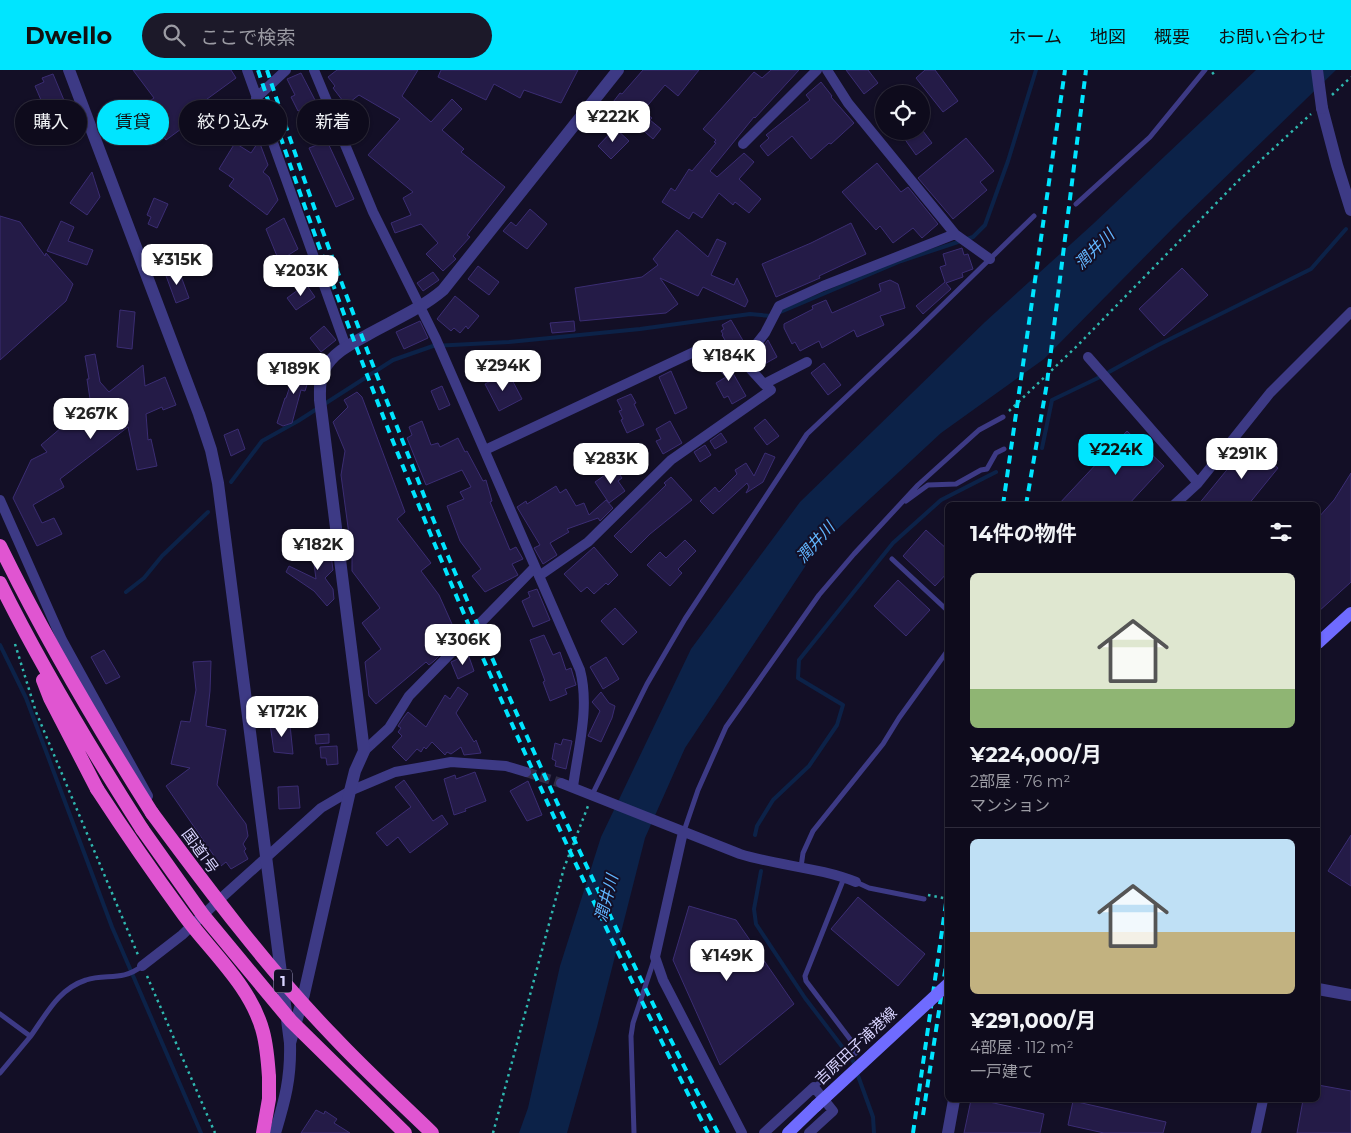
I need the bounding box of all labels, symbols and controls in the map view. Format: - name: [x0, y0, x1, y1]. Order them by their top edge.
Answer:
- search box: [142, 13, 492, 58]
- text: Dwello: [25, 21, 112, 50]
- icon: search: [160, 21, 188, 49]
- text: ここで検索: [200, 26, 295, 49]
- text: ホーム: [1009, 26, 1062, 48]
- text: 地図: [1090, 26, 1126, 48]
- text: 概要: [1154, 26, 1190, 48]
- text: お問い合わせ: [1218, 26, 1326, 48]
- map controls: [875, 85, 930, 140]
- button: locate: [875, 85, 930, 140]
- chip: 購入: [15, 100, 87, 145]
- chip: 賃貸: [97, 100, 169, 145]
- chip: 絞り込み: [179, 100, 287, 145]
- chip: 新着: [297, 100, 369, 145]
- pin: ¥222K: [578, 100, 648, 143]
- text: ¥222K: [587, 107, 639, 126]
- water label: 潤井川: [1071, 224, 1119, 273]
- pin: ¥315K: [142, 244, 212, 286]
- text: ¥315K: [152, 250, 202, 269]
- pin: ¥203K: [266, 254, 336, 297]
- text: ¥203K: [274, 261, 328, 280]
- pin: ¥184K: [694, 340, 764, 382]
- text: ¥184K: [703, 346, 755, 365]
- pin: ¥294K: [468, 350, 538, 392]
- pin: ¥189K: [259, 352, 329, 395]
- text: ¥294K: [476, 356, 530, 375]
- text: ¥189K: [268, 359, 320, 378]
- pin: ¥267K: [56, 398, 126, 440]
- text: ¥267K: [64, 404, 118, 423]
- pin: ¥224K: [1081, 434, 1151, 476]
- pin: ¥291K: [1207, 438, 1277, 480]
- text: ¥224K: [1089, 440, 1143, 459]
- pin: ¥283K: [576, 442, 646, 485]
- text: ¥291K: [1217, 444, 1267, 463]
- text: ¥283K: [584, 449, 638, 468]
- water label: 潤井川: [792, 517, 840, 567]
- icon: filters: [1267, 518, 1295, 546]
- text: 14件の物件: [970, 521, 1077, 546]
- pin: ¥182K: [283, 528, 353, 571]
- text: ¥182K: [293, 535, 343, 554]
- icon: home: [1088, 606, 1178, 696]
- pin: ¥306K: [428, 624, 498, 666]
- text: ¥306K: [436, 630, 490, 649]
- pin: ¥172K: [247, 696, 317, 738]
- text: ¥172K: [257, 702, 307, 721]
- text: ¥224,000/月: [970, 742, 1102, 767]
- text: 2部屋 · 76 m²: [970, 772, 1070, 791]
- text: マンション: [970, 796, 1050, 815]
- street label: 国道1号: [178, 825, 223, 877]
- water label: 潤井川: [591, 871, 622, 924]
- icon: home: [1088, 871, 1178, 961]
- pin: ¥149K: [692, 940, 762, 982]
- text: ¥149K: [701, 946, 753, 965]
- road number: 1: [274, 969, 292, 992]
- street label: 吉原田子浦港線: [811, 1003, 901, 1088]
- text: ¥291,000/月: [970, 1008, 1096, 1033]
- text: 4部屋 · 112 m²: [970, 1038, 1074, 1057]
- text: 一戸建て: [970, 1062, 1034, 1081]

